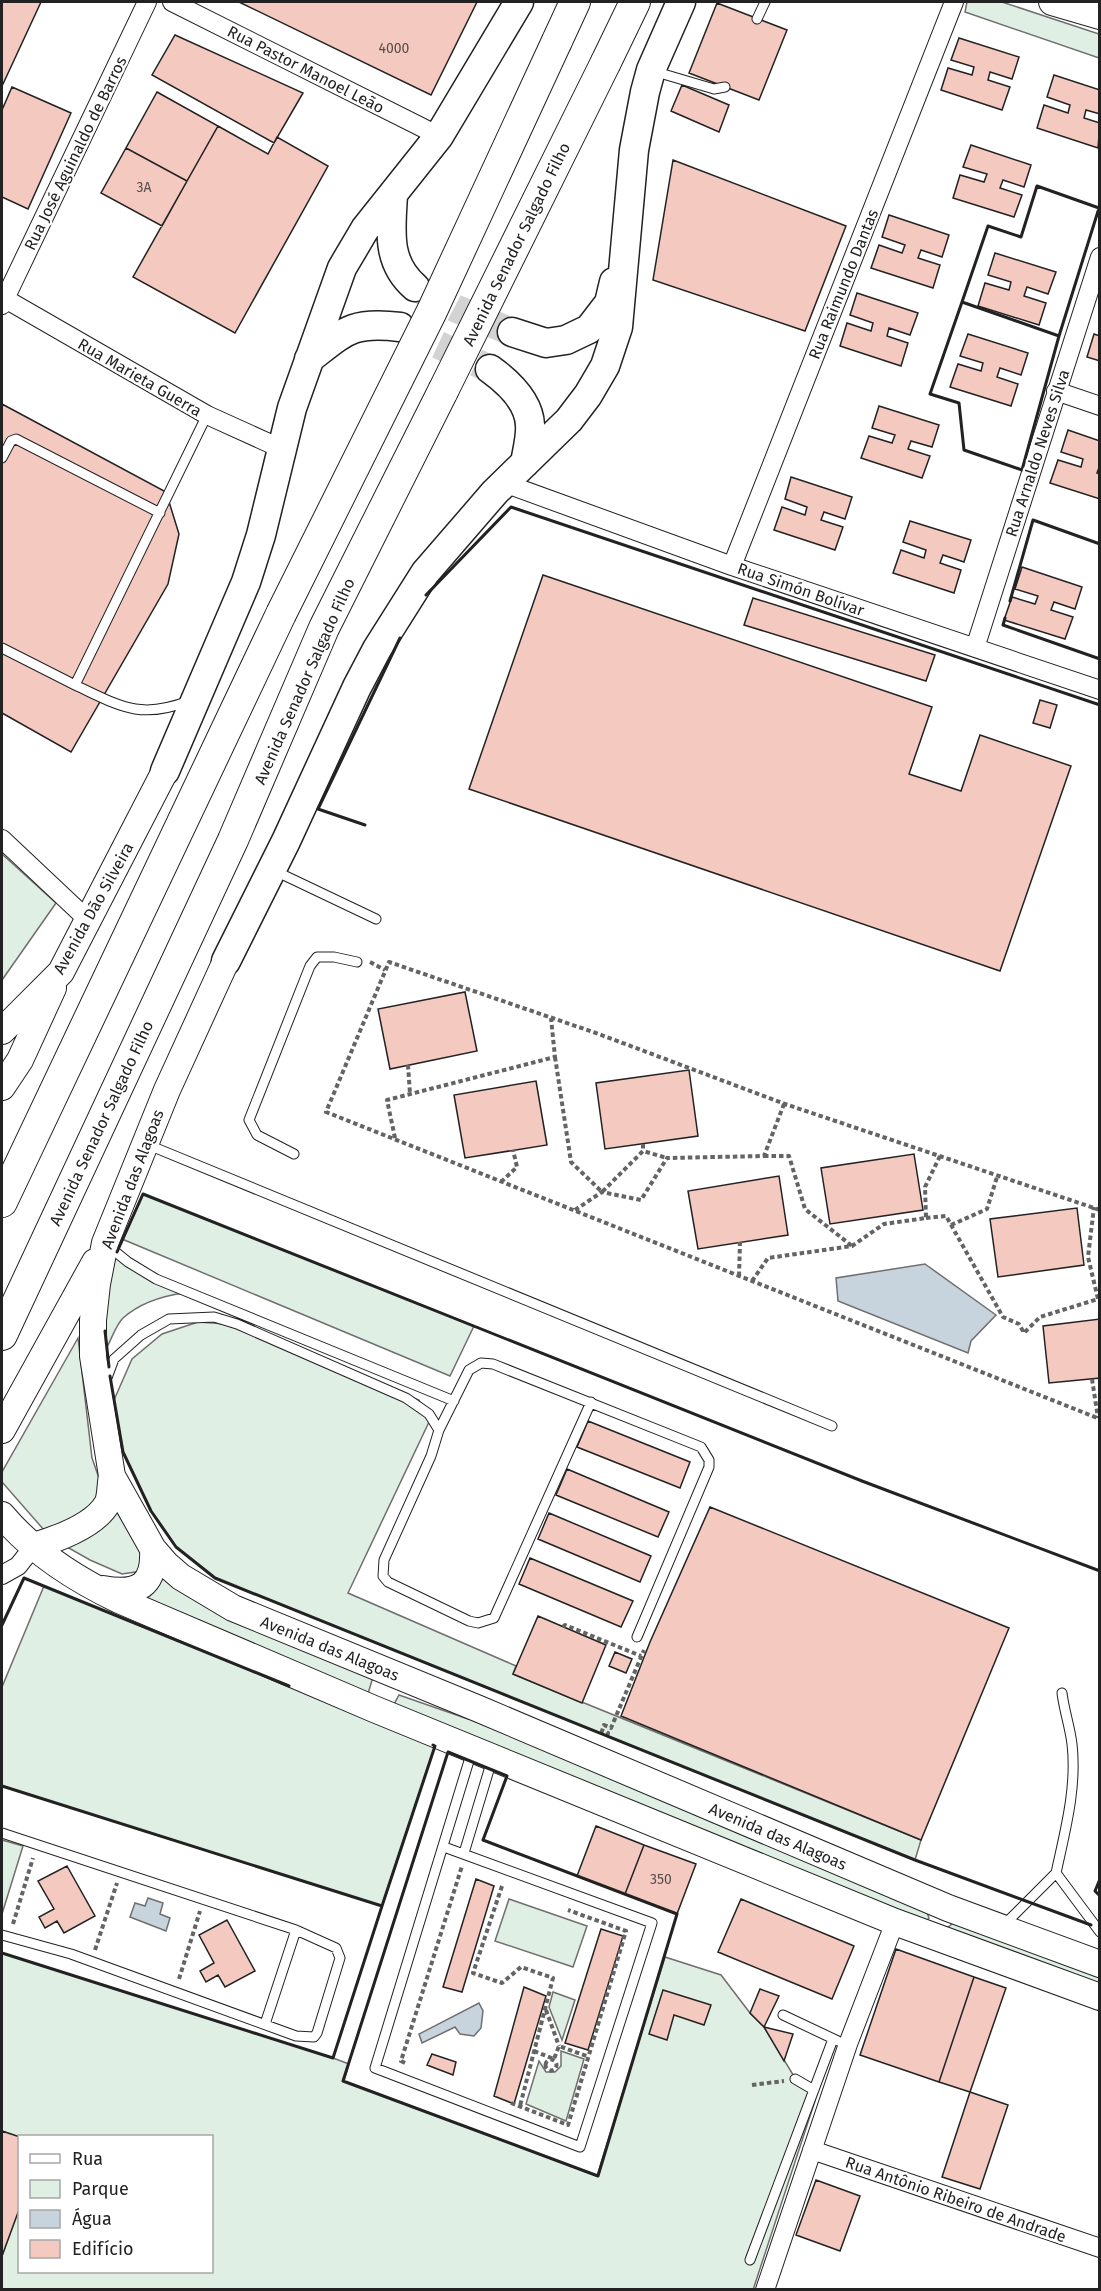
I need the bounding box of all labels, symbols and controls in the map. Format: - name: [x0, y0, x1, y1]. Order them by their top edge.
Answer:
- street label: Rua Pastor Manoel Leão: [224, 22, 387, 117]
- house number: 4000: [379, 40, 410, 57]
- street label: Rua José Aguinaldo de Barros: [20, 53, 131, 253]
- street label: Avenida Senador Salgado Filho: [459, 139, 574, 349]
- house number: 3A: [136, 179, 152, 196]
- street label: Rua Raimundo Dantas: [805, 206, 882, 362]
- street label: Rua Marieta Guerra: [74, 334, 205, 421]
- street label: Rua Arnaldo Neves Silva: [1001, 367, 1074, 539]
- street label: Rua Simón Bolívar: [735, 559, 867, 620]
- street label: Avenida Senador Salgado Filho: [250, 575, 359, 787]
- street label: Avenida Dão Silveira: [49, 839, 138, 977]
- street label: Avenida Senador Salgado Filho: [46, 1018, 157, 1229]
- street label: Avenida das Alagoas: [97, 1107, 168, 1251]
- street label: Avenida das Alagoas: [258, 1612, 402, 1685]
- street label: Avenida das Alagoas: [706, 1799, 849, 1874]
- house number: 350: [650, 1871, 672, 1888]
- legend: [18, 2135, 213, 2273]
- text: Rua: [72, 2148, 103, 2170]
- street label: Rua Antônio Ribeiro de Andrade: [843, 2153, 1069, 2246]
- text: Parque: [72, 2178, 129, 2200]
- text: Água: [72, 2207, 112, 2230]
- text: Edifício: [72, 2238, 134, 2260]

